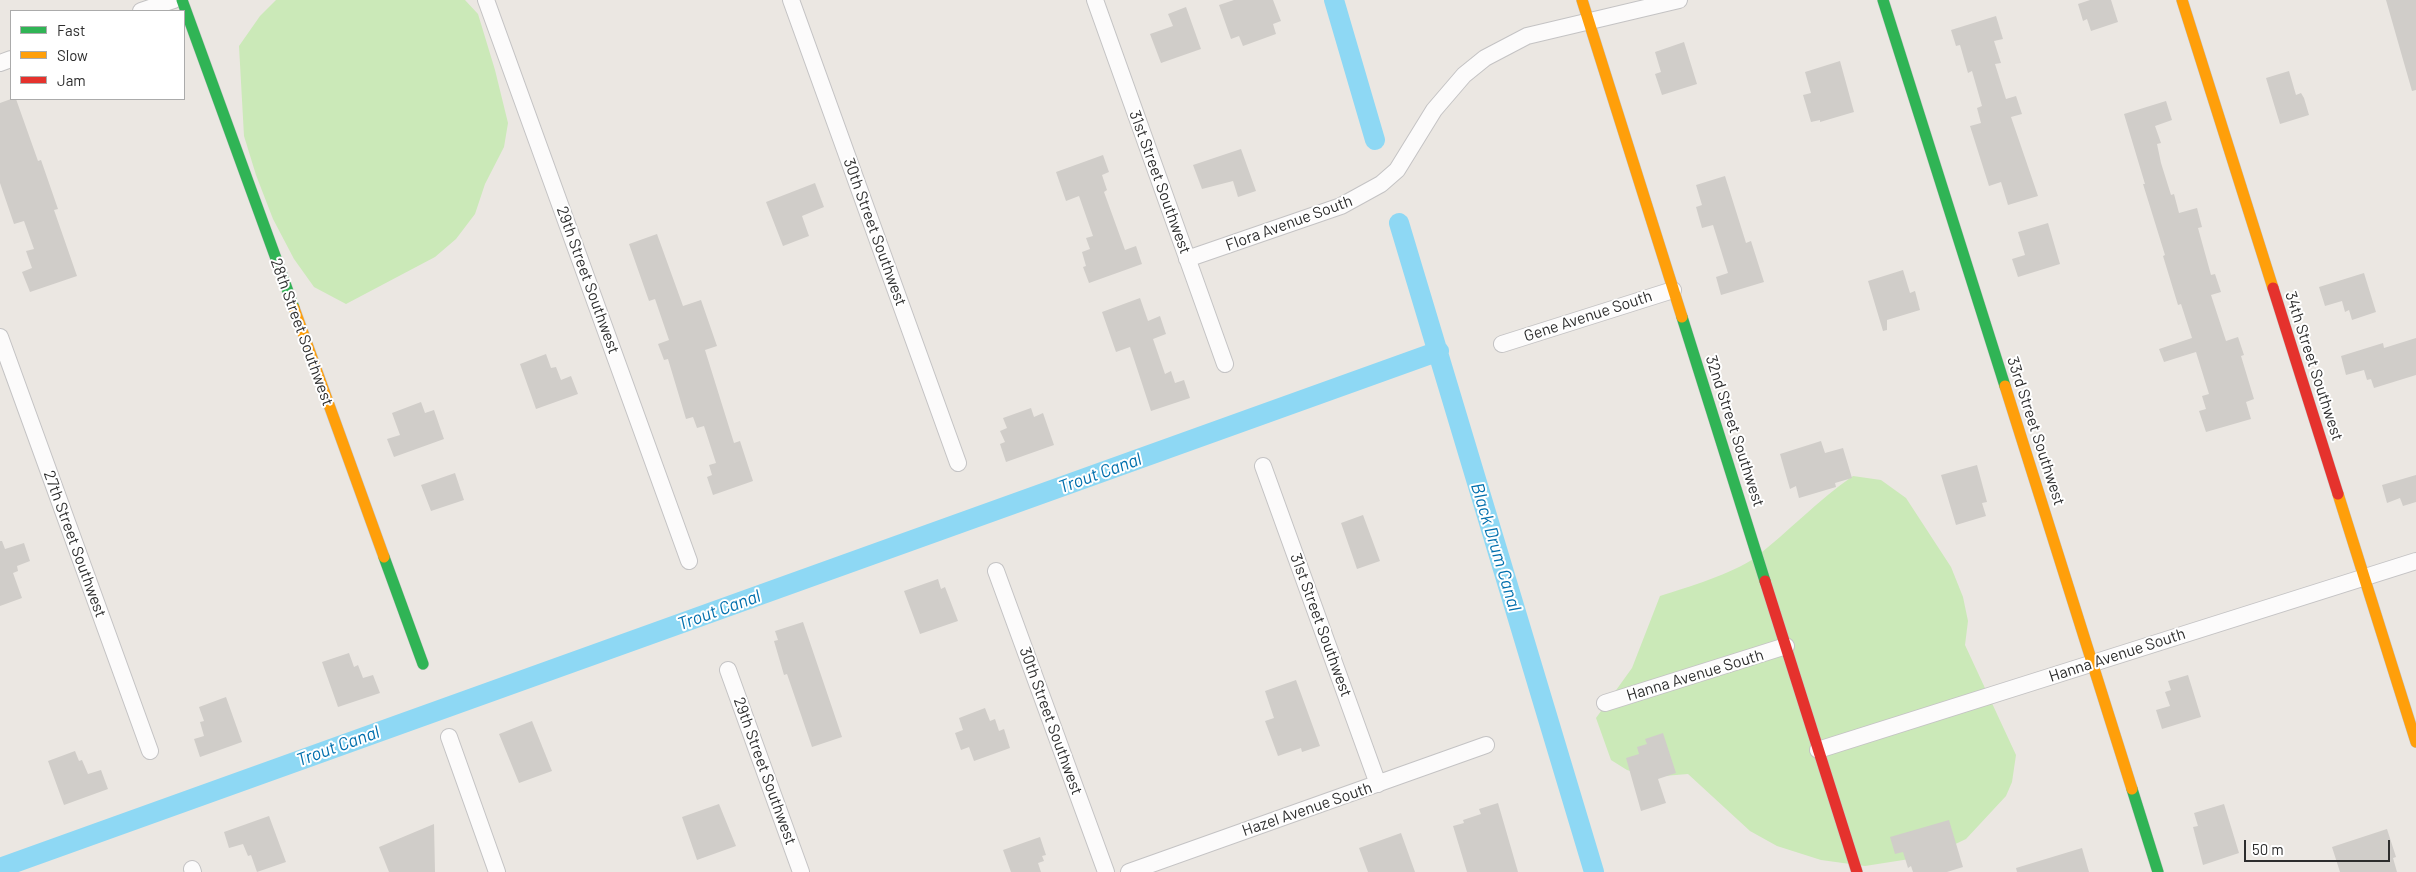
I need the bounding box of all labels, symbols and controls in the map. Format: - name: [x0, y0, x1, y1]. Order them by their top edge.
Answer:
- legend: [10, 10, 185, 100]
- text: Fast: [57, 21, 85, 39]
- text: Slow: [57, 46, 88, 64]
- text: Jam: [57, 71, 86, 89]
- street label: 31st Street Southwest: [1125, 108, 1195, 256]
- street label: 30th Street Southwest: [839, 155, 911, 309]
- street label: Flora Avenue South: [1223, 191, 1355, 255]
- street label: 29th Street Southwest: [552, 204, 624, 356]
- street label: 28th Street Southwest: [266, 256, 338, 408]
- street label: Gene Avenue South: [1521, 286, 1655, 346]
- street label: 34th Street Southwest: [2281, 289, 2347, 443]
- street label: 32nd Street Southwest: [1701, 353, 1769, 509]
- street label: 33rd Street Southwest: [2003, 354, 2069, 508]
- water label: Trout Canal: [1055, 448, 1145, 498]
- street label: 27th Street Southwest: [40, 468, 110, 620]
- water label: Black Drum Canal: [1466, 480, 1526, 614]
- street label: 31st Street Southwest: [1286, 551, 1356, 699]
- water label: Trout Canal: [674, 585, 764, 635]
- street label: Hanna Avenue South: [2046, 624, 2188, 686]
- street label: 30th Street Southwest: [1015, 644, 1087, 798]
- street label: Hanna Avenue South: [1624, 645, 1766, 705]
- street label: 29th Street Southwest: [729, 695, 801, 847]
- water label: Trout Canal: [293, 721, 383, 771]
- street label: Hazel Avenue South: [1239, 778, 1375, 840]
- scale bar: [2246, 830, 2392, 862]
- text: 50 m: [2252, 840, 2284, 858]

